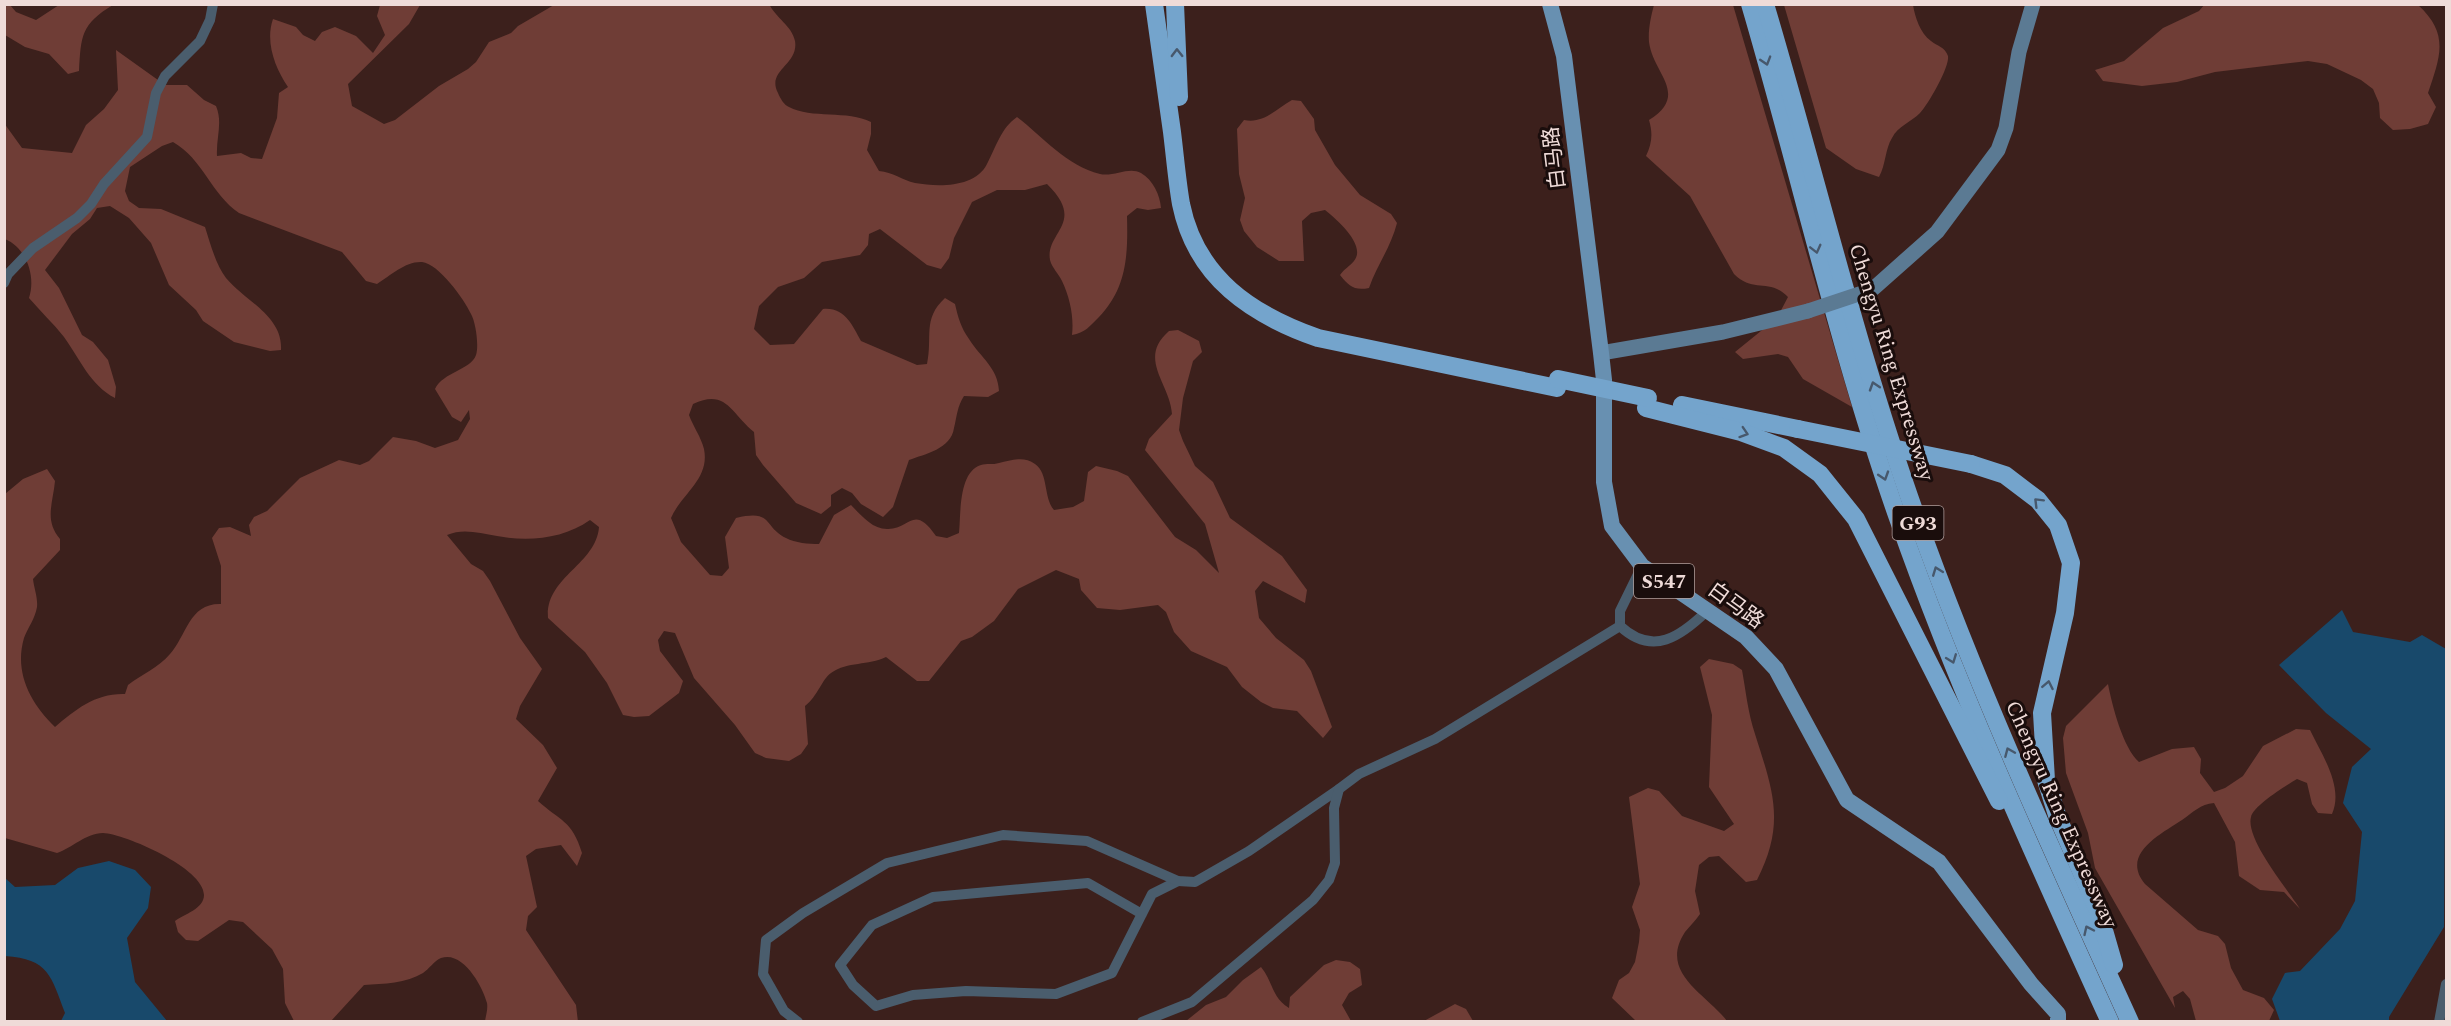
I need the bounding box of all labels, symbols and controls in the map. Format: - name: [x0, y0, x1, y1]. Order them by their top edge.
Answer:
- one-way arrow: [1170, 48, 1183, 57]
- one-way arrow: [1759, 55, 1771, 66]
- street label: 白马路: [1535, 125, 1575, 191]
- street label: Chengyu Ring Expressway: [1840, 240, 1943, 486]
- one-way arrow: [1809, 244, 1822, 254]
- one-way arrow: [1868, 381, 1881, 392]
- one-way arrow: [1738, 426, 1749, 439]
- one-way arrow: [1877, 470, 1889, 481]
- one-way arrow: [2034, 498, 2044, 509]
- road number: G93: [1892, 506, 1944, 540]
- road number: S547: [1634, 564, 1694, 598]
- one-way arrow: [1932, 566, 1944, 577]
- street label: 白马路: [1701, 574, 1770, 637]
- one-way arrow: [1945, 652, 1957, 663]
- one-way arrow: [2040, 680, 2053, 690]
- street label: Chengyu Ring Expressway: [1996, 695, 2126, 934]
- one-way arrow: [2004, 747, 2016, 758]
- one-way arrow: [2083, 926, 2095, 937]

